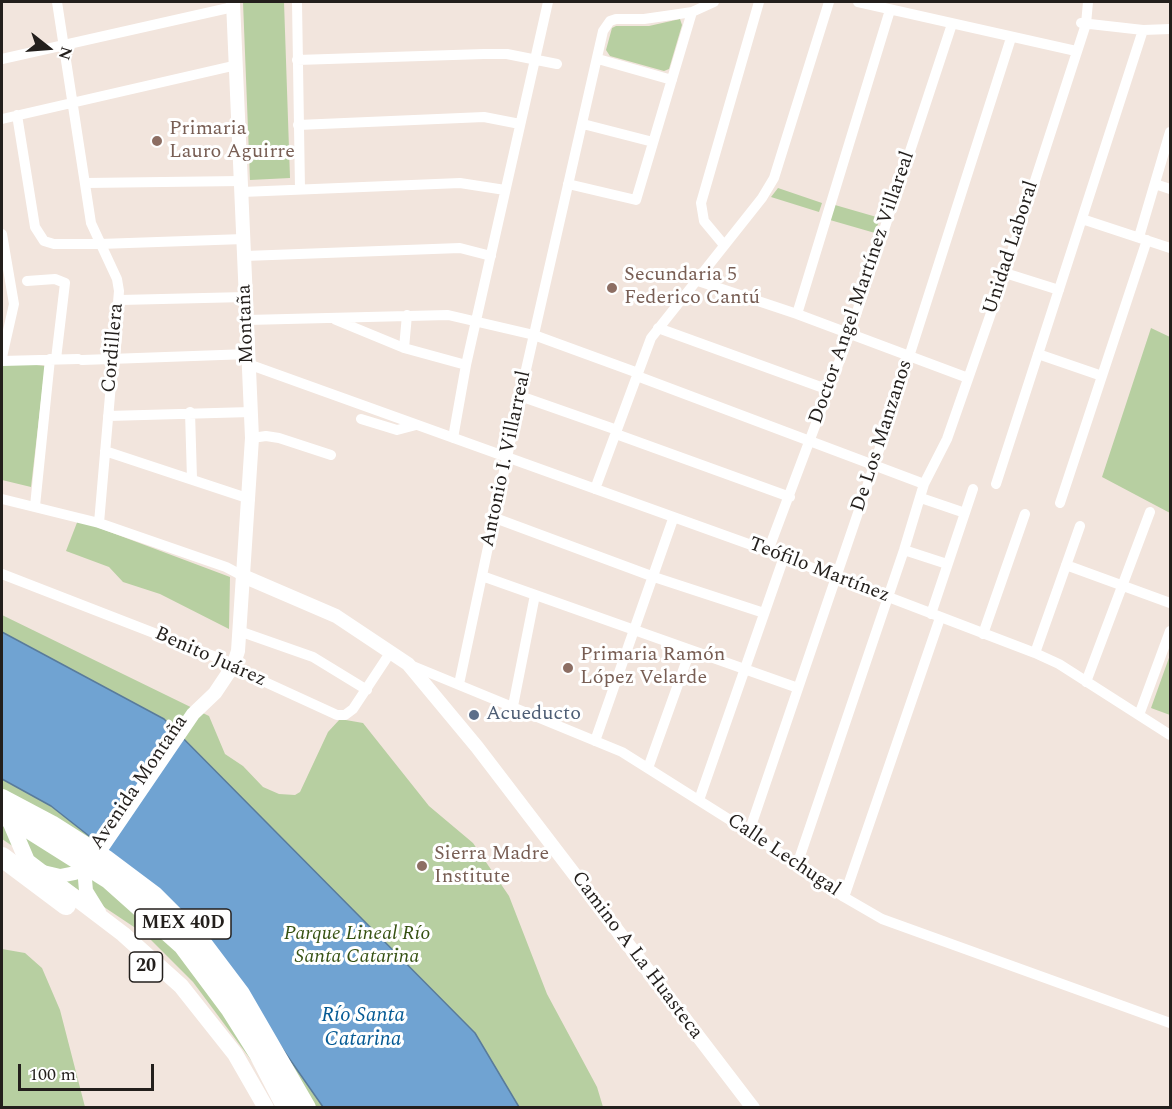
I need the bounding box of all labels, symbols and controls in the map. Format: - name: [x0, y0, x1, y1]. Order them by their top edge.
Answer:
- north arrow: [18, 18, 78, 78]
- text: N: [52, 44, 79, 63]
- place label: Primaria Lauro Aguirre: [169, 118, 295, 165]
- marker: Primaria Lauro Aguirre: [150, 134, 164, 148]
- street label: Doctor Angel Martínez Villareal: [805, 149, 921, 427]
- street label: Unidad Laboral: [979, 178, 1045, 318]
- place label: Secundaria 5 Federico Cantú: [624, 264, 760, 311]
- marker: Secundaria 5 Federico Cantú: [605, 281, 619, 295]
- street label: Montaña: [234, 284, 260, 364]
- street label: Cordillera: [98, 302, 130, 394]
- street label: De Los Manzanos: [847, 357, 919, 515]
- street label: Antonio I. Villarreal: [477, 369, 537, 549]
- street label: Teófilo Martínez: [745, 533, 893, 609]
- street label: Benito Juárez: [150, 623, 270, 693]
- place label: Primaria Ramón López Velarde: [580, 644, 725, 691]
- marker: Primaria Ramón López Velarde: [561, 661, 575, 675]
- place label: Acueducto: [486, 703, 581, 727]
- marker: Acueducto: [467, 708, 481, 722]
- street label: Avenida Montaña: [86, 711, 194, 855]
- street label: Calle Lechugal: [722, 809, 844, 903]
- place label: Sierra Madre Institute: [434, 843, 549, 890]
- marker: Sierra Madre Institute: [415, 859, 429, 873]
- street label: Camino A La Huasteca: [565, 867, 707, 1045]
- road number: MEX 40D: [135, 909, 231, 939]
- park label: Parque Lineal Río Santa Catarina: [284, 923, 430, 970]
- road number: 20: [130, 952, 162, 982]
- water label: Río Santa Catarina: [321, 1004, 405, 1054]
- scale bar: [21, 1052, 158, 1090]
- text: 100 m: [29, 1061, 76, 1088]

